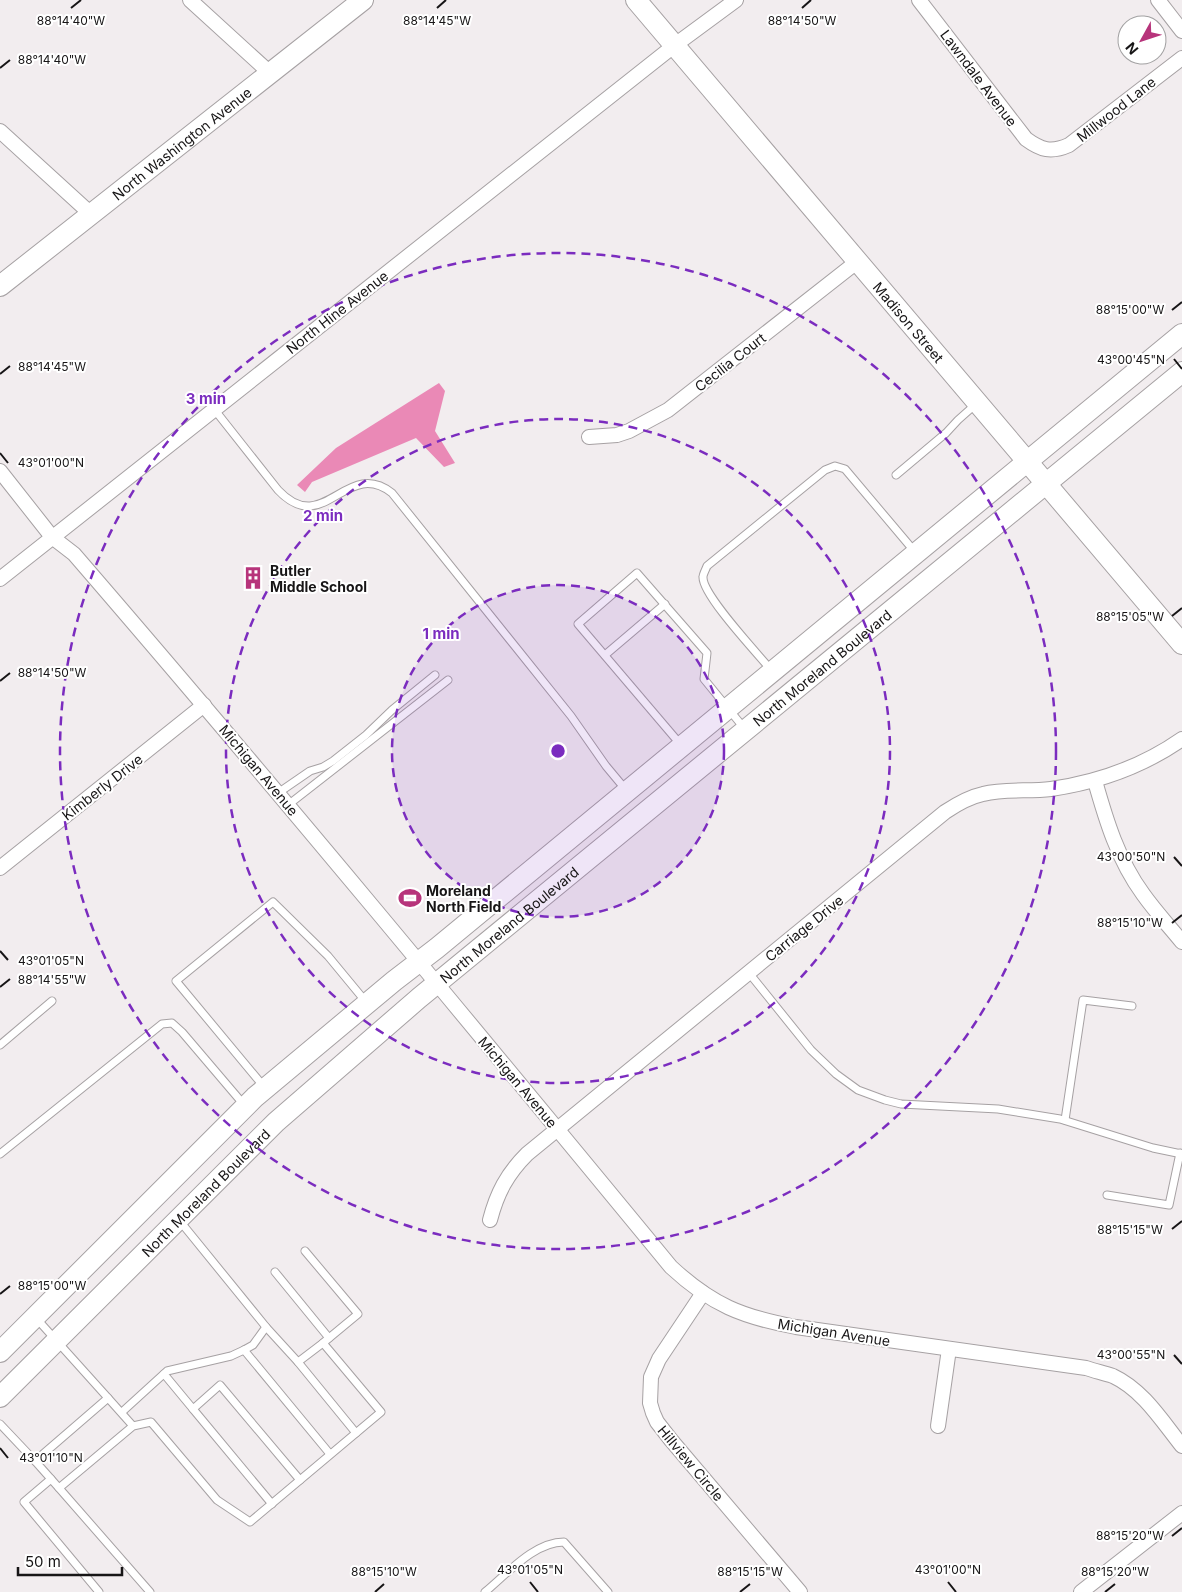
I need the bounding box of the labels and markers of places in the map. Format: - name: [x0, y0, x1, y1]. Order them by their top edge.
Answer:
- place label: Butler Middle School: [270, 562, 367, 595]
- building icon: Butler Middle School: [240, 565, 266, 591]
- centre of rings: [549, 742, 567, 760]
- place label: Moreland North Field: [426, 882, 501, 915]
- sports icon: Moreland North Field: [397, 885, 423, 911]

